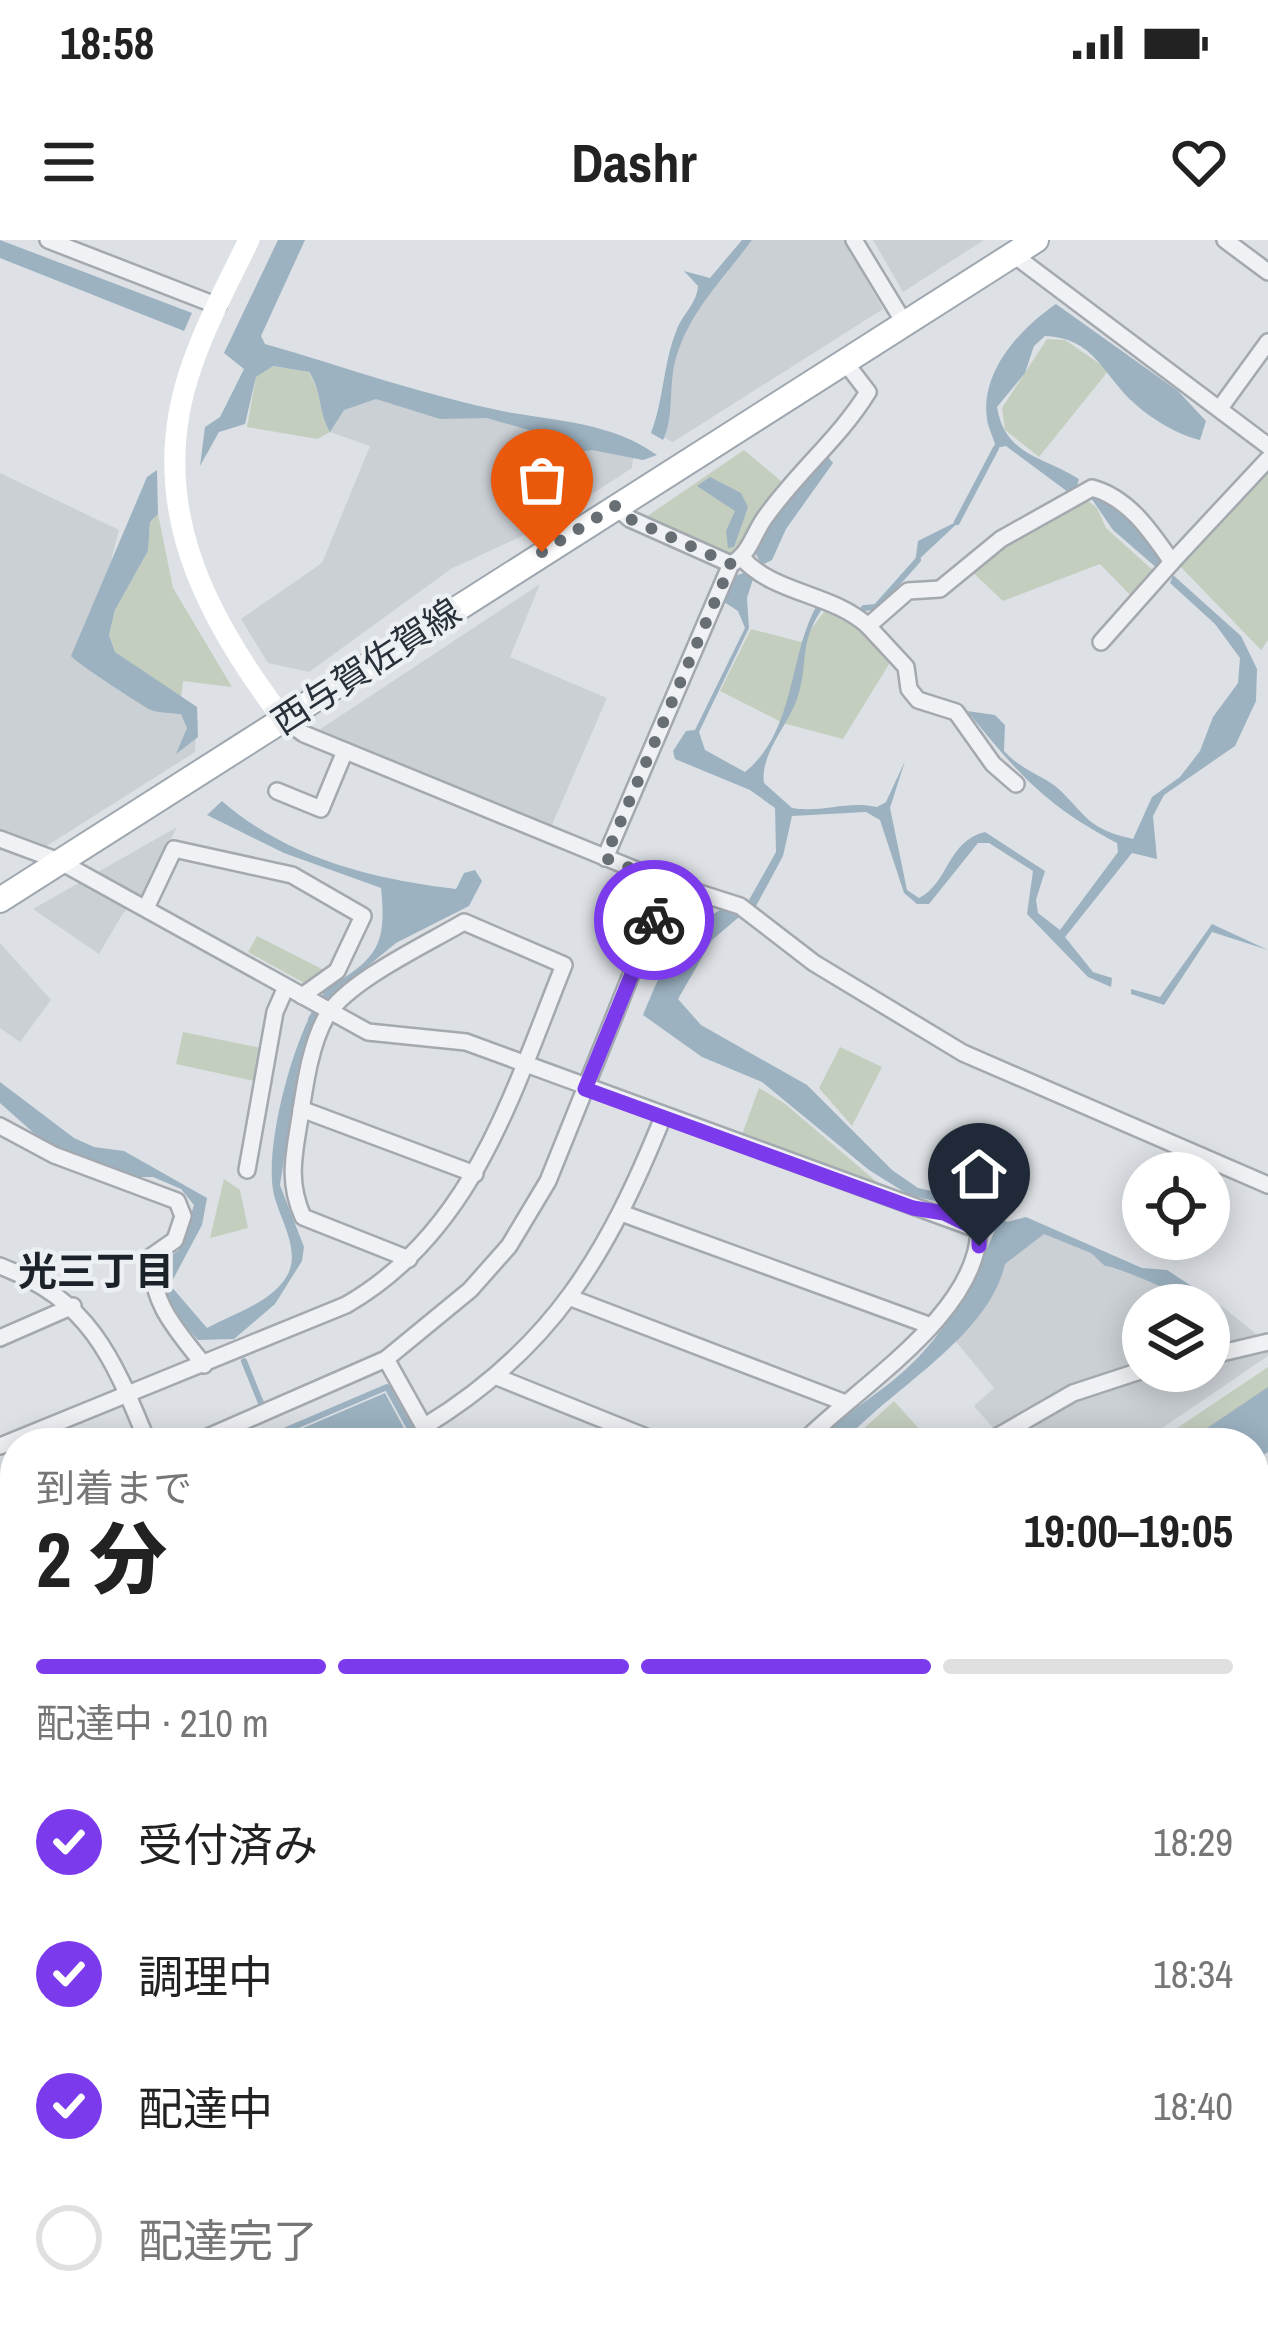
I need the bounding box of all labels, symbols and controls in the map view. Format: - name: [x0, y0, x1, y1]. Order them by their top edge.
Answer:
- text: 18:58: [60, 12, 154, 73]
- text: Dashr: [571, 126, 697, 199]
- icon: menu: [36, 129, 102, 195]
- icon: heart: [1166, 129, 1232, 195]
- pin: [491, 429, 593, 552]
- icon: bag: [509, 447, 575, 513]
- street label: 西与賀佐賀線: [262, 587, 470, 745]
- courier: [594, 860, 714, 980]
- icon: bike: [621, 887, 687, 953]
- pin: [928, 1123, 1030, 1246]
- icon: home: [946, 1141, 1012, 1207]
- map controls: [1122, 1152, 1230, 1392]
- button: locate: [1122, 1152, 1230, 1260]
- district label: 光三丁目: [18, 1245, 174, 1297]
- button: layers: [1122, 1284, 1230, 1392]
- text: 到着まで: [36, 1462, 192, 1514]
- text: 19:00–19:05: [1024, 1500, 1233, 1561]
- text: 2 分: [36, 1506, 167, 1611]
- text: 配達中 · 210 m: [36, 1697, 269, 1749]
- icon: check: [36, 1809, 102, 1875]
- text: 受付済み: [138, 1814, 318, 1875]
- text: 18:29: [1153, 1816, 1233, 1868]
- icon: check: [36, 1941, 102, 2007]
- text: 調理中: [138, 1946, 273, 2007]
- text: 18:34: [1153, 1948, 1233, 2000]
- icon: check: [36, 2073, 102, 2139]
- text: 配達中: [138, 2078, 273, 2139]
- text: 18:40: [1153, 2080, 1233, 2132]
- text: 配達完了: [138, 2210, 318, 2271]

